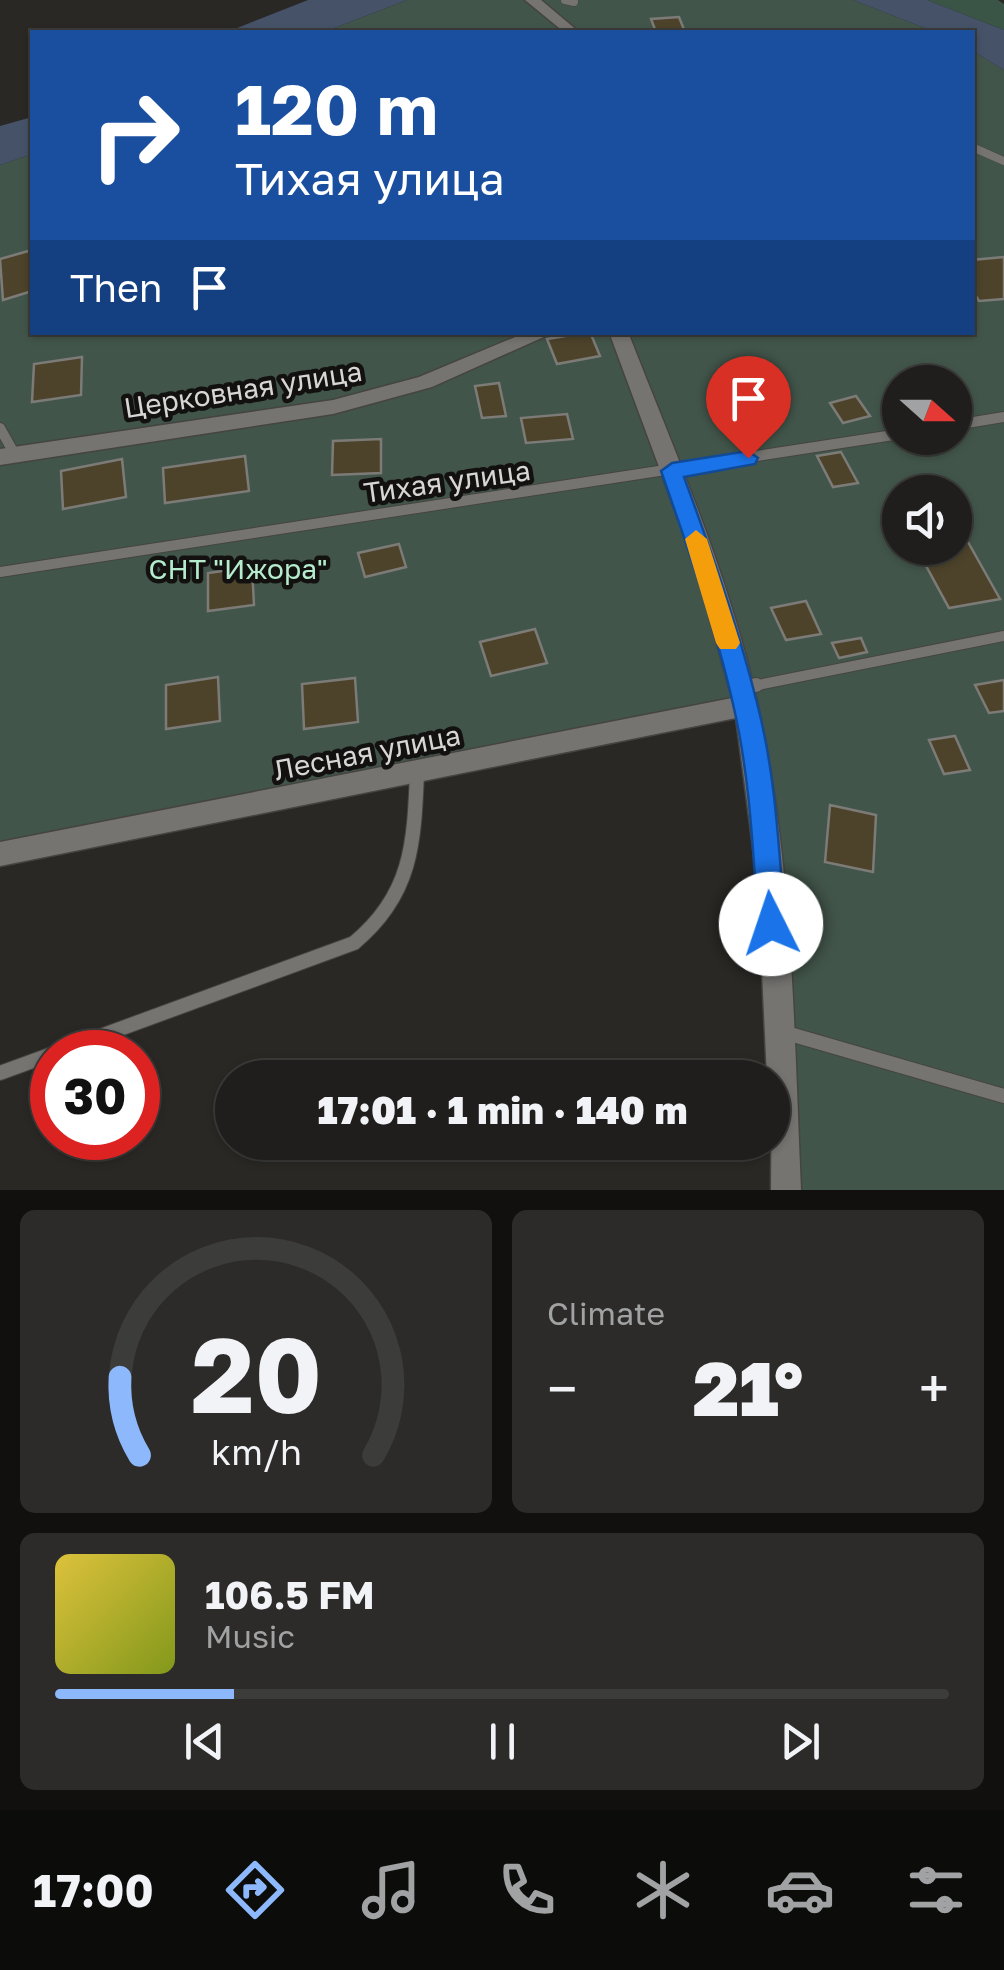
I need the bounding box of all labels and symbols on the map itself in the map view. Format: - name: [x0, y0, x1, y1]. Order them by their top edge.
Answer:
- street label: Церковная улица: [122, 354, 364, 424]
- pin: [706, 356, 791, 459]
- north arrow: [882, 365, 972, 455]
- street label: Тихая улица: [362, 453, 532, 509]
- park label: СНТ "Ижора": [148, 552, 328, 585]
- street label: Лесная улица: [271, 718, 463, 786]
- position arrow: [719, 872, 823, 976]
- speed limit sign: 30: [30, 1030, 160, 1160]

